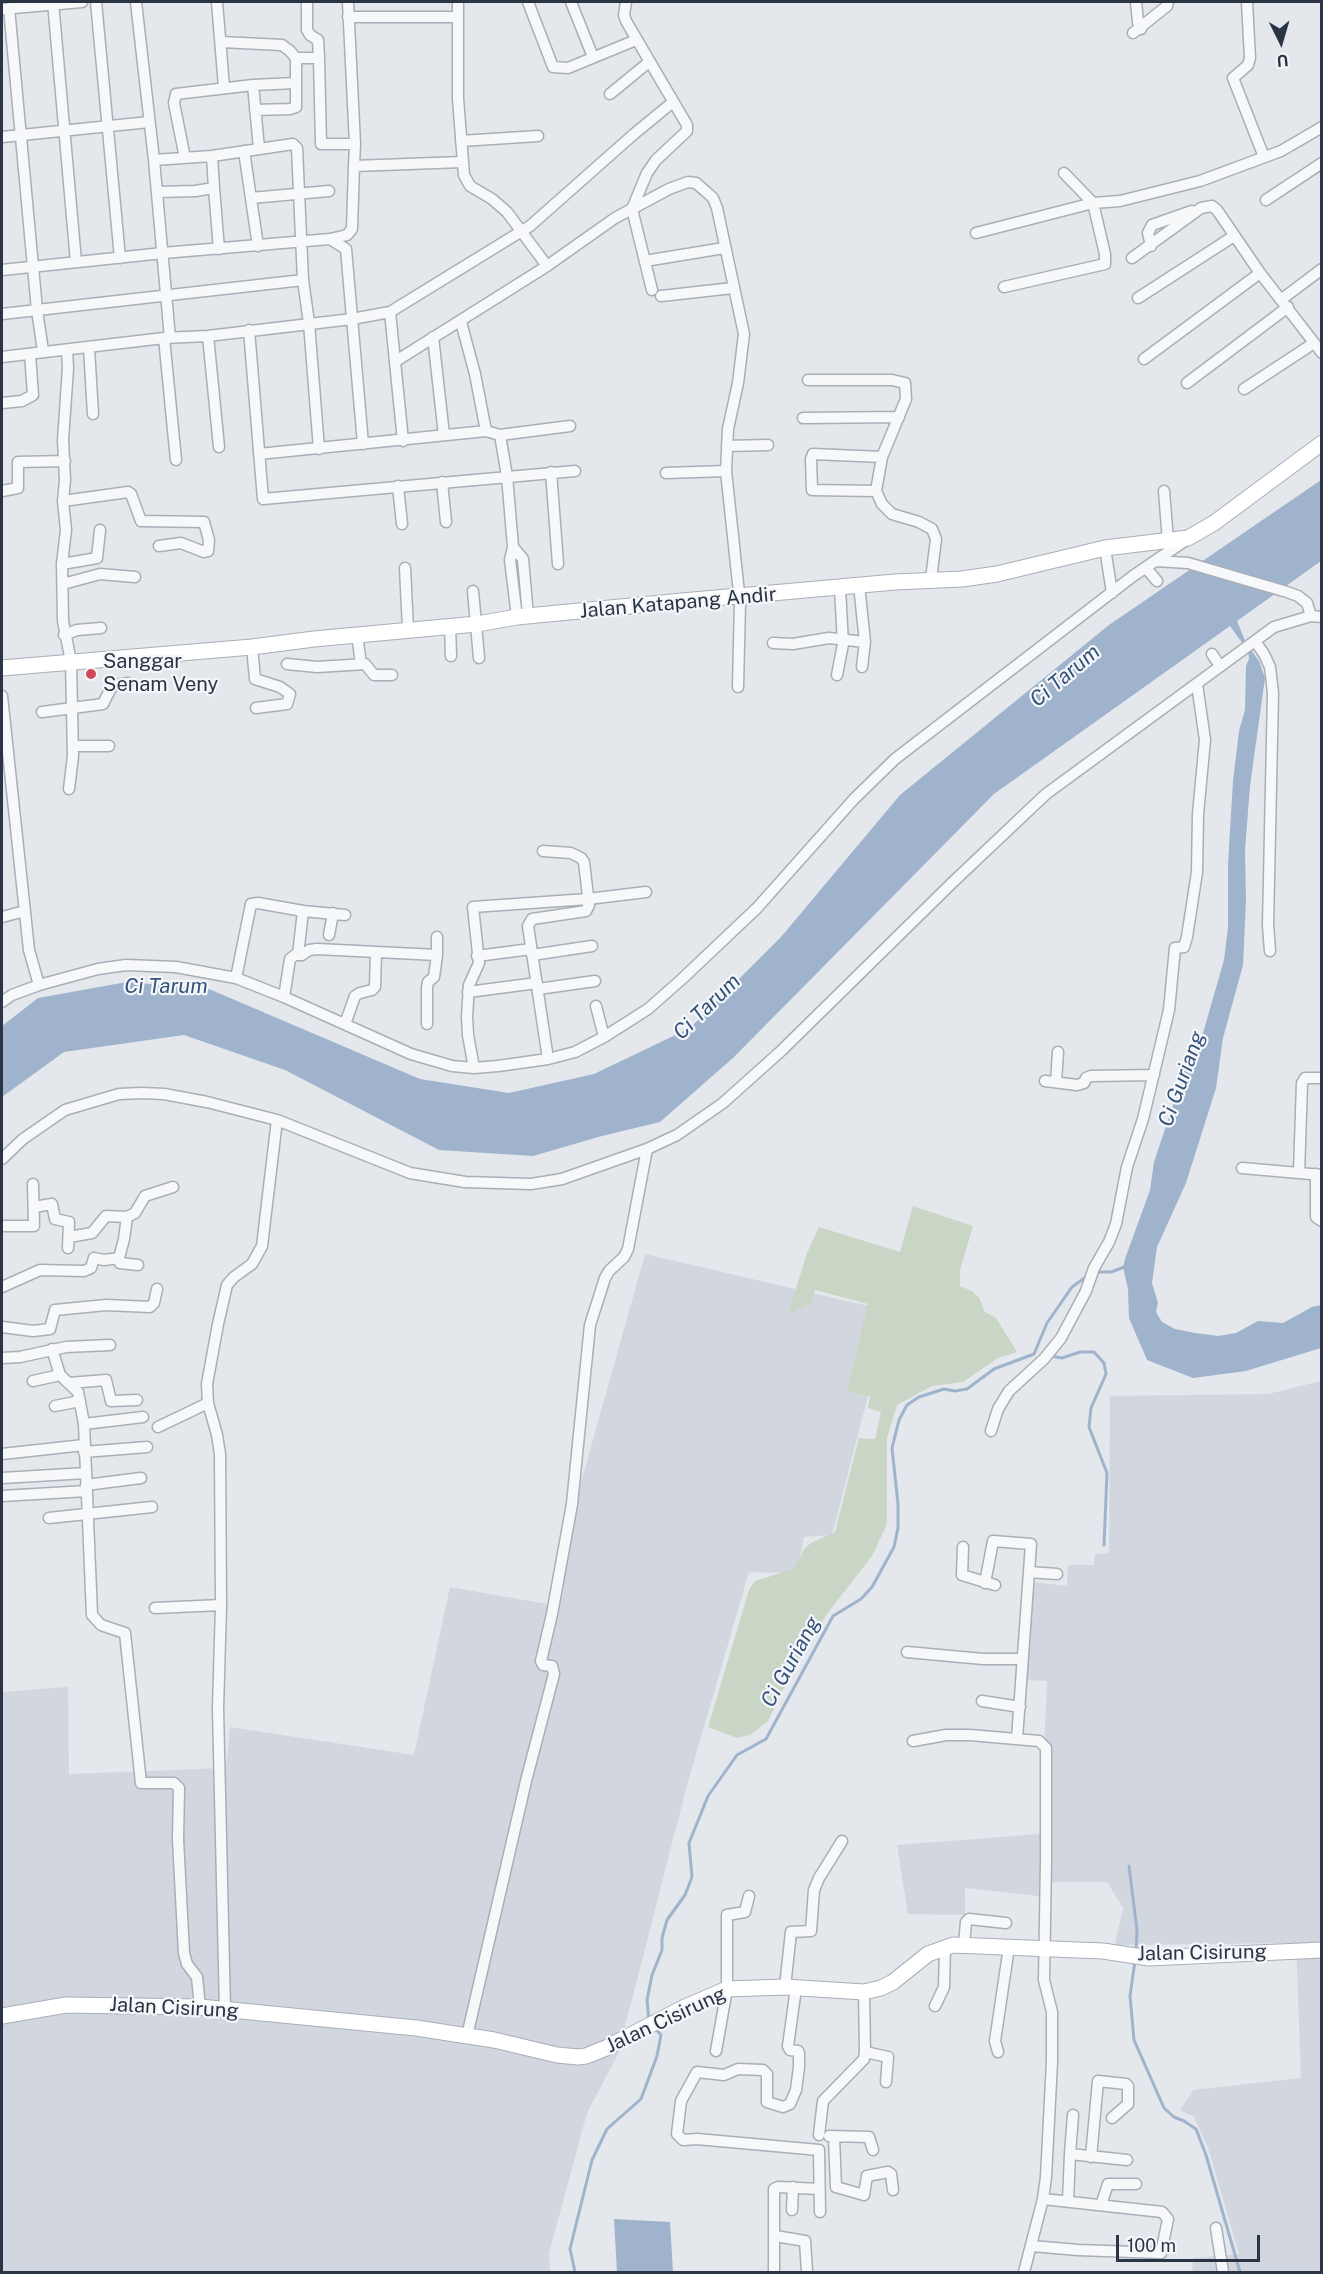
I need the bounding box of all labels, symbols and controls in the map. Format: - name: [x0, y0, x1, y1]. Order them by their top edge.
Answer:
- north arrow: [1251, 12, 1311, 72]
- text: U: [1276, 50, 1289, 70]
- street label: Jalan Katapang Andir: [579, 582, 777, 624]
- water label: Ci Tarum: [1025, 640, 1105, 712]
- place label: Sanggar Senam Veny: [103, 650, 218, 697]
- marker: Sanggar Senam Veny: [84, 667, 98, 681]
- water label: Ci Tarum: [668, 969, 746, 1045]
- water label: Ci Tarum: [124, 974, 208, 1000]
- water label: Ci Guriang: [1153, 1028, 1211, 1130]
- water label: Ci Guriang: [756, 1612, 826, 1712]
- street label: Jalan Cisirung: [1137, 1940, 1267, 1966]
- street label: Jalan Cisirung: [602, 1982, 730, 2058]
- street label: Jalan Cisirung: [109, 1993, 239, 2023]
- scale bar: [1119, 2223, 1263, 2261]
- text: 100 m: [1127, 2235, 1176, 2256]

